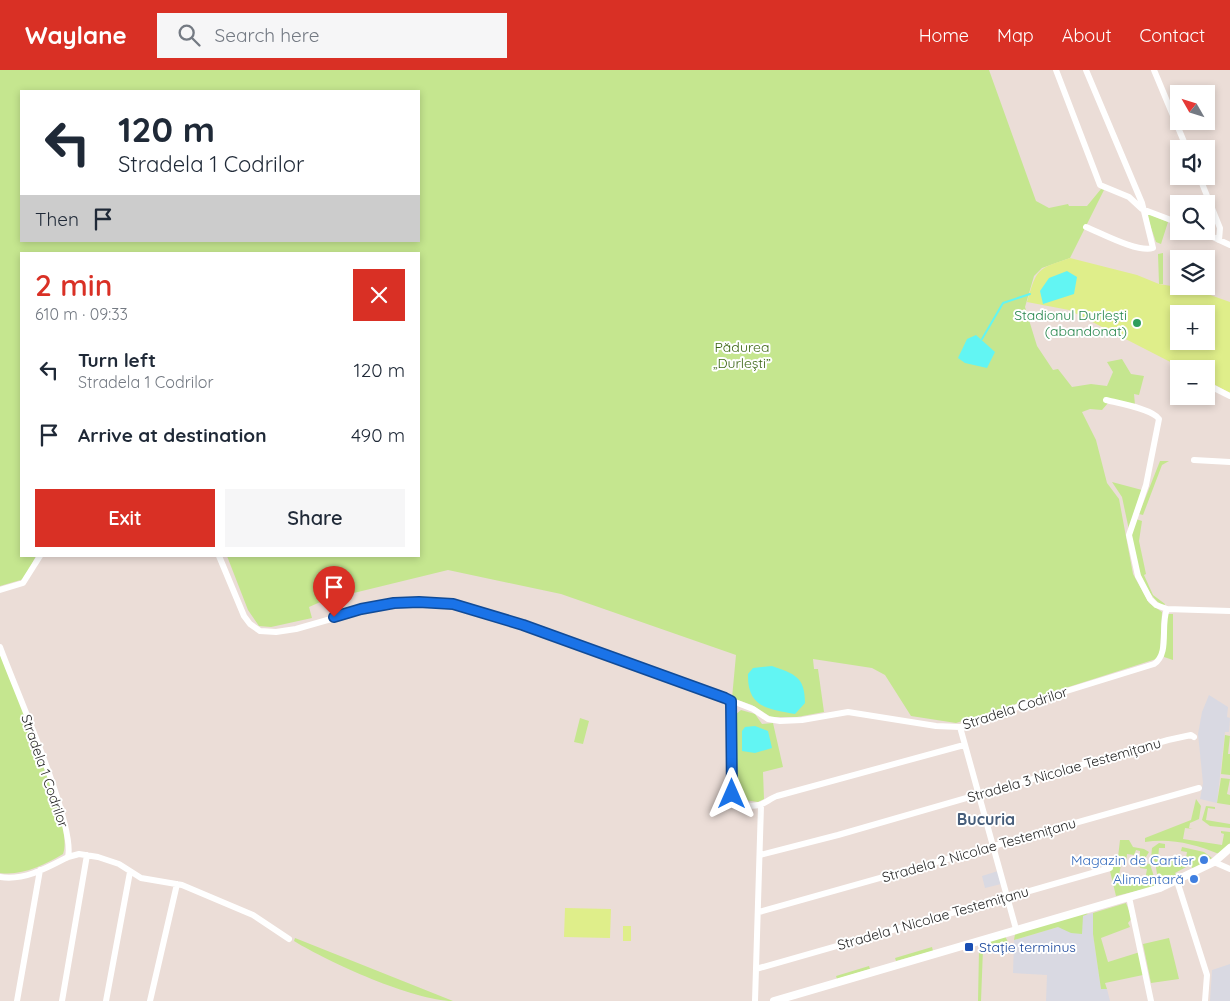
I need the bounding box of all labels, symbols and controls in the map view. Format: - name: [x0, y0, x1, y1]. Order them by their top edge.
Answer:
- search box: [157, 13, 507, 58]
- text: Waylane: [25, 20, 127, 50]
- icon: search: [175, 21, 203, 49]
- text: Search here: [215, 23, 319, 47]
- text: Home: [919, 24, 969, 47]
- text: Map: [997, 24, 1034, 47]
- text: About: [1062, 24, 1112, 47]
- text: Contact: [1140, 24, 1205, 47]
- north arrow: [1170, 85, 1215, 130]
- map controls: [1170, 85, 1215, 405]
- text: 120 m: [118, 107, 215, 151]
- icon: left: [35, 110, 100, 175]
- button: sound: [1170, 140, 1215, 185]
- text: Stradela 1 Codrilor: [118, 150, 304, 178]
- button: search: [1170, 195, 1215, 240]
- icon: arrive: [89, 205, 117, 233]
- text: Then: [35, 207, 79, 231]
- button: layers: [1170, 250, 1215, 295]
- text: 2 min: [35, 266, 112, 304]
- button: close: [353, 269, 405, 321]
- text: 610 m · 09:33: [35, 304, 128, 324]
- button: +: [1170, 305, 1215, 350]
- place label: Stadionul Durlești (abandonat): [1014, 306, 1127, 340]
- marker: Stadionul Durlești (abandonat): [1131, 317, 1143, 329]
- park label: Pădurea „Durlești”: [713, 338, 771, 372]
- text: Turn left: [78, 348, 156, 372]
- icon: left: [35, 356, 63, 384]
- text: 120 m: [354, 358, 405, 382]
- button: −: [1170, 360, 1215, 405]
- text: Stradela 1 Codrilor: [78, 372, 214, 392]
- icon: arrive: [35, 421, 63, 449]
- text: Arrive at destination: [78, 423, 267, 447]
- text: 490 m: [351, 423, 405, 447]
- button: Exit: [35, 489, 215, 547]
- button: Share: [225, 489, 405, 547]
- pin: [313, 566, 355, 617]
- icon: arrive: [320, 573, 348, 601]
- street label: Stradela Codrilor: [960, 682, 1070, 733]
- street label: Stradela 1 Codrilor: [17, 712, 73, 831]
- street label: Stradela 3 Nicolae Testemițanu: [965, 734, 1163, 806]
- position arrow: [705, 767, 757, 819]
- district label: Bucuria: [957, 809, 1015, 829]
- street label: Stradela 2 Nicolae Testemițanu: [880, 814, 1078, 886]
- place label: Magazin de Cartier: [1071, 851, 1195, 869]
- marker: Magazin de Cartier: [1198, 854, 1210, 866]
- place label: Alimentară: [1113, 870, 1184, 888]
- marker: Alimentară: [1188, 873, 1200, 885]
- street label: Stradela 1 Nicolae Testemițanu: [835, 882, 1031, 954]
- place label: Stație terminus: [979, 938, 1076, 956]
- marker: Stație terminus: [963, 941, 975, 953]

